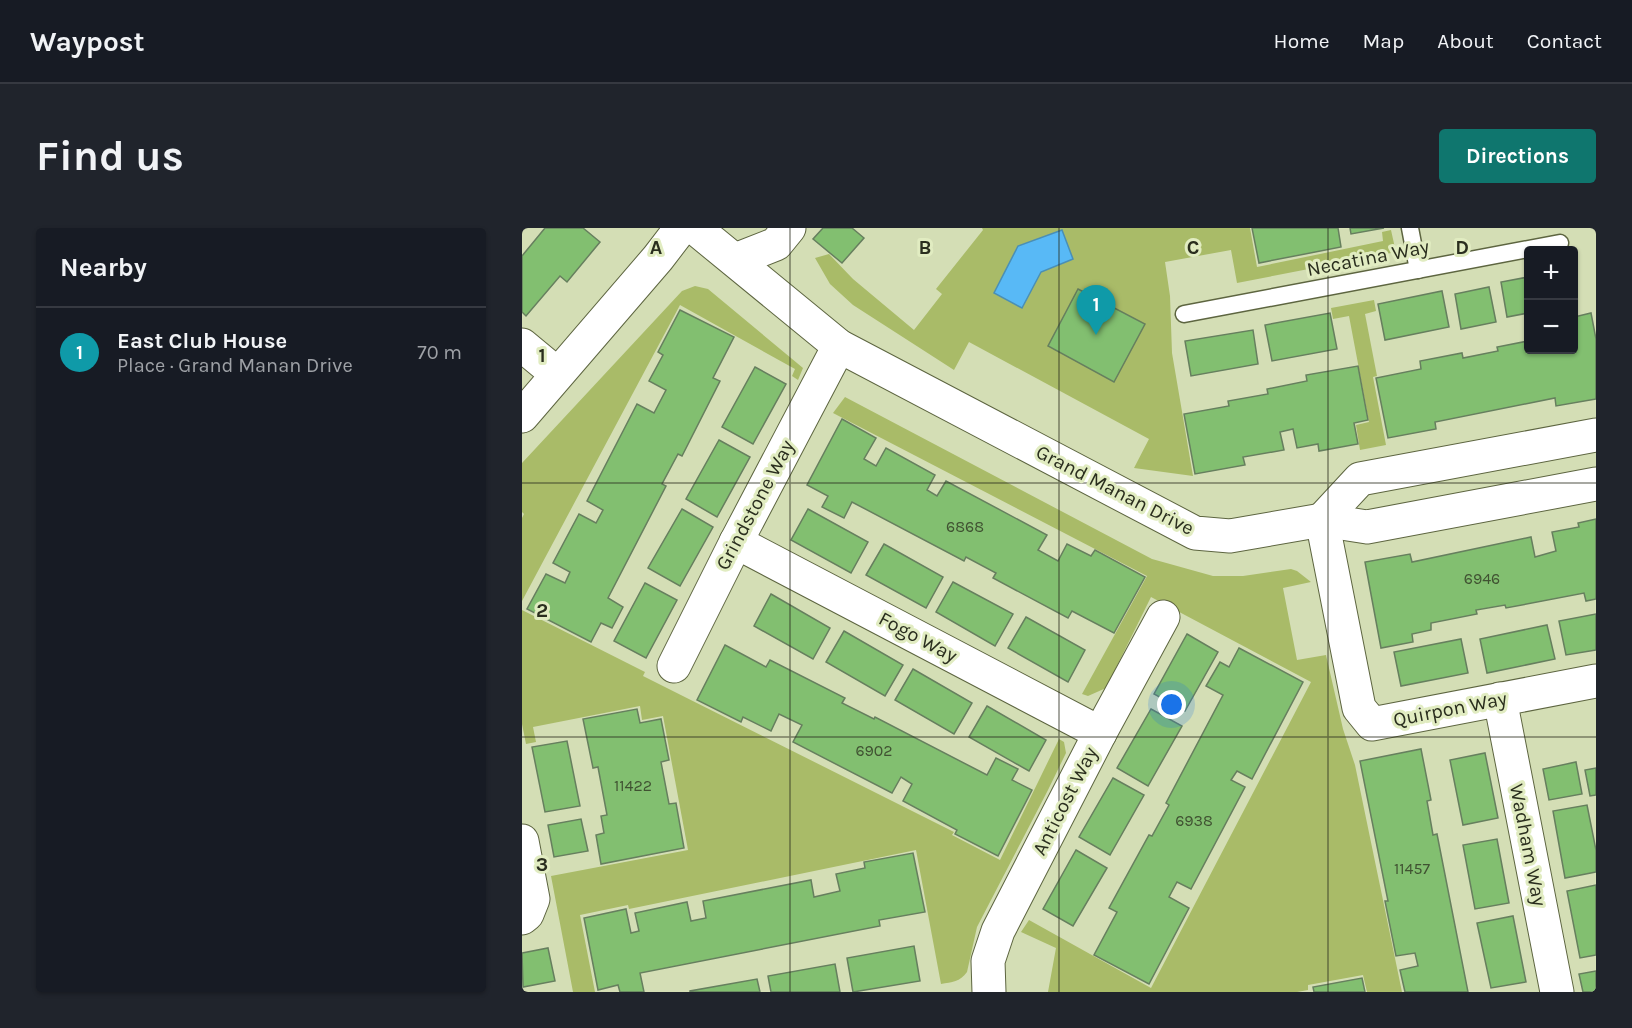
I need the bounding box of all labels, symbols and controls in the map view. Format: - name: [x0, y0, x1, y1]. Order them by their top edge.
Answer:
- text: Waypost: [30, 25, 145, 58]
- text: Home: [1274, 29, 1330, 53]
- text: Map: [1363, 29, 1404, 53]
- text: About: [1437, 29, 1494, 53]
- text: Contact: [1527, 29, 1602, 53]
- button: Directions: [1439, 129, 1596, 183]
- text: Find us: [36, 131, 184, 181]
- street label: Necatina Way: [1305, 235, 1431, 281]
- text: A: [650, 236, 663, 259]
- text: B: [919, 236, 931, 259]
- text: C: [1187, 236, 1199, 259]
- text: D: [1455, 236, 1469, 259]
- map controls: [1524, 246, 1578, 354]
- button: +: [1524, 246, 1578, 300]
- text: Nearby: [60, 252, 147, 283]
- pin: 1: [1076, 285, 1116, 335]
- button: −: [1524, 300, 1578, 354]
- text: East Club House: [117, 328, 287, 354]
- text: 1: [76, 341, 83, 364]
- text: 70 m: [417, 341, 462, 364]
- text: 1: [538, 344, 546, 367]
- text: Place · Grand Manan Drive: [117, 354, 353, 377]
- street label: Grindstone Way: [711, 436, 799, 574]
- street label: Grand Manan Drive: [1032, 440, 1198, 540]
- house number: 6868: [946, 517, 984, 536]
- house number: 6946: [1464, 569, 1500, 588]
- text: 2: [536, 599, 548, 622]
- street label: Fogo Way: [875, 607, 961, 667]
- street label: Quirpon Way: [1391, 687, 1509, 731]
- your location: [1157, 690, 1186, 719]
- house number: 6902: [855, 741, 893, 760]
- street label: Anticost Way: [1028, 743, 1102, 859]
- house number: 11422: [614, 776, 652, 795]
- street label: Wadham Way: [1505, 782, 1551, 908]
- house number: 6938: [1175, 811, 1213, 830]
- text: 3: [536, 853, 548, 876]
- house number: 11457: [1394, 859, 1431, 878]

